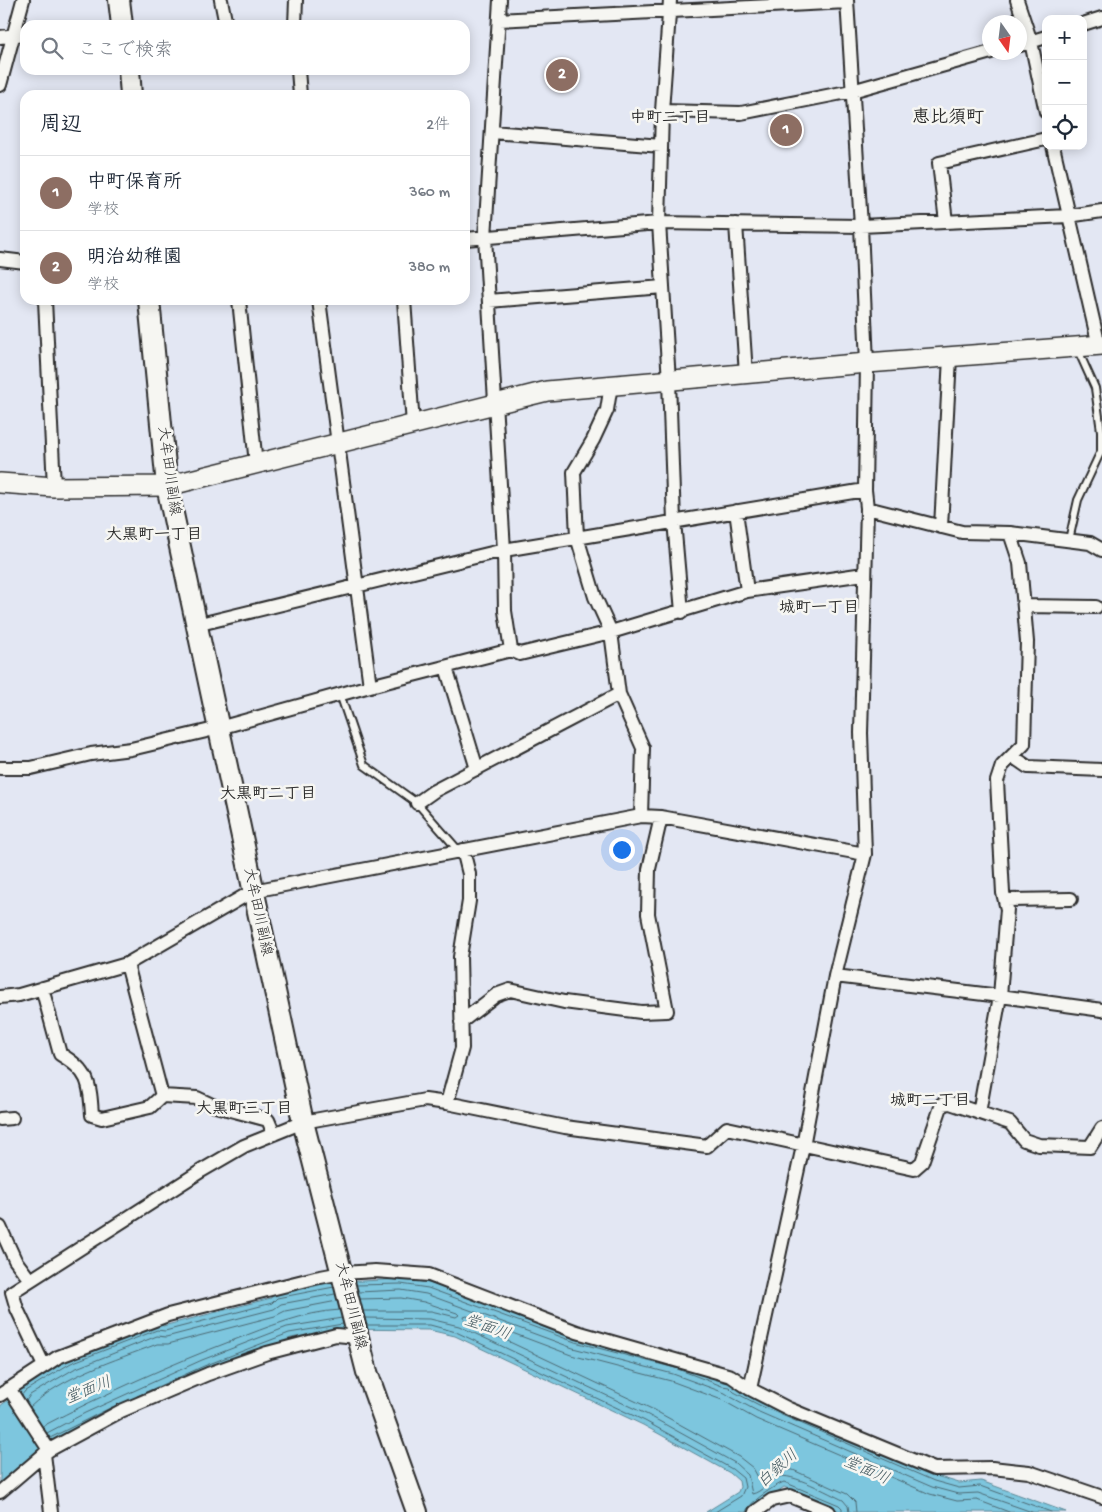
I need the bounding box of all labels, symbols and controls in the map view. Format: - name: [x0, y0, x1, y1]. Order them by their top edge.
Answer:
- north arrow: [982, 15, 1027, 60]
- map controls: [1042, 15, 1087, 150]
- button: +: [1042, 15, 1087, 60]
- search box: [20, 20, 470, 75]
- icon: search: [38, 34, 66, 62]
- text: ここで検索: [78, 40, 173, 63]
- pin: 2: [546, 56, 578, 94]
- button: −: [1042, 60, 1087, 105]
- button: locate: [1042, 105, 1087, 150]
- district label: 恵比須町: [912, 107, 984, 129]
- district label: 中町二丁目: [630, 108, 710, 129]
- pin: 1: [770, 111, 802, 149]
- text: 周辺: [40, 114, 82, 139]
- text: 2件: [426, 117, 450, 136]
- text: 中町保育所: [87, 172, 182, 195]
- text: 1: [53, 184, 59, 203]
- text: 360 m: [409, 184, 450, 203]
- text: 学校: [87, 202, 119, 221]
- text: 明治幼稚園: [87, 247, 182, 270]
- text: 2: [52, 259, 60, 278]
- text: 380 m: [409, 259, 450, 278]
- text: 学校: [87, 277, 119, 296]
- street label: 大牟田川副線: [153, 425, 184, 517]
- district label: 大黒町一丁目: [106, 526, 202, 546]
- district label: 城町一丁目: [779, 599, 859, 619]
- district label: 大黒町二丁目: [220, 785, 316, 805]
- your location: [609, 837, 635, 863]
- street label: 大牟田川副線: [239, 866, 276, 958]
- district label: 城町二丁目: [890, 1092, 970, 1112]
- district label: 大黒町三丁目: [196, 1100, 292, 1120]
- street label: 大牟田川副線: [330, 1260, 371, 1352]
- water label: 堂面川: [461, 1311, 513, 1346]
- water label: 堂面川: [63, 1373, 115, 1410]
- water label: 白銀川: [754, 1446, 803, 1493]
- water label: 堂面川: [840, 1453, 892, 1490]

